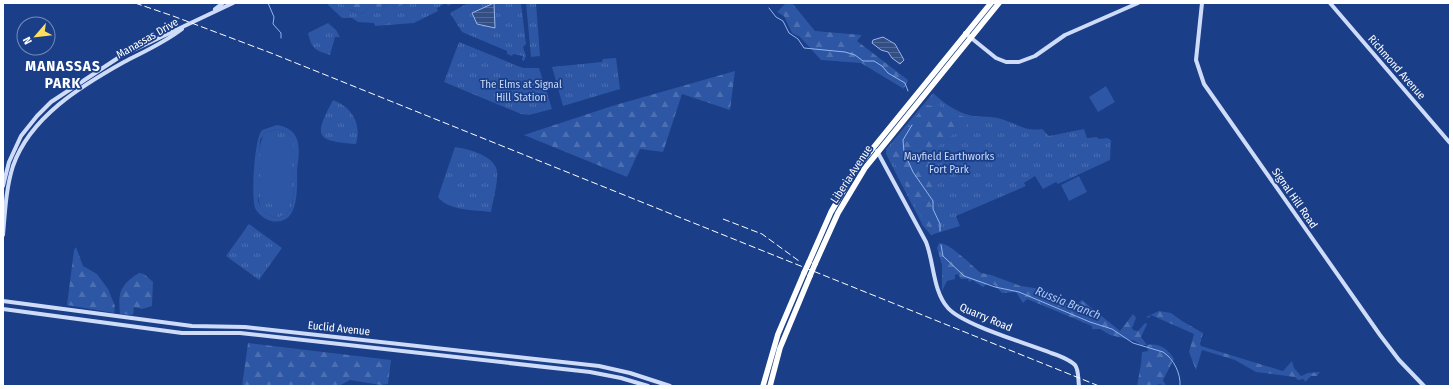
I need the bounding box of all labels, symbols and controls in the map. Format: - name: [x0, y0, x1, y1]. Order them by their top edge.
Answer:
- street label: Manassas Drive: [114, 15, 181, 61]
- north arrow: [16, 16, 56, 56]
- street label: Richmond Avenue: [1365, 33, 1428, 102]
- text: N: [20, 34, 35, 46]
- district label: MANASSAS PARK: [25, 57, 101, 92]
- park label: The Elms at Signal Hill Station: [480, 78, 562, 104]
- street label: Liberia Avenue: [828, 143, 875, 206]
- park label: Mayfield Earthworks Fort Park: [904, 150, 995, 176]
- street label: Signal Hill Road: [1269, 166, 1320, 231]
- water label: Russia Branch: [1033, 284, 1103, 322]
- street label: Quarry Road: [957, 301, 1014, 334]
- street label: Euclid Avenue: [307, 319, 371, 338]

